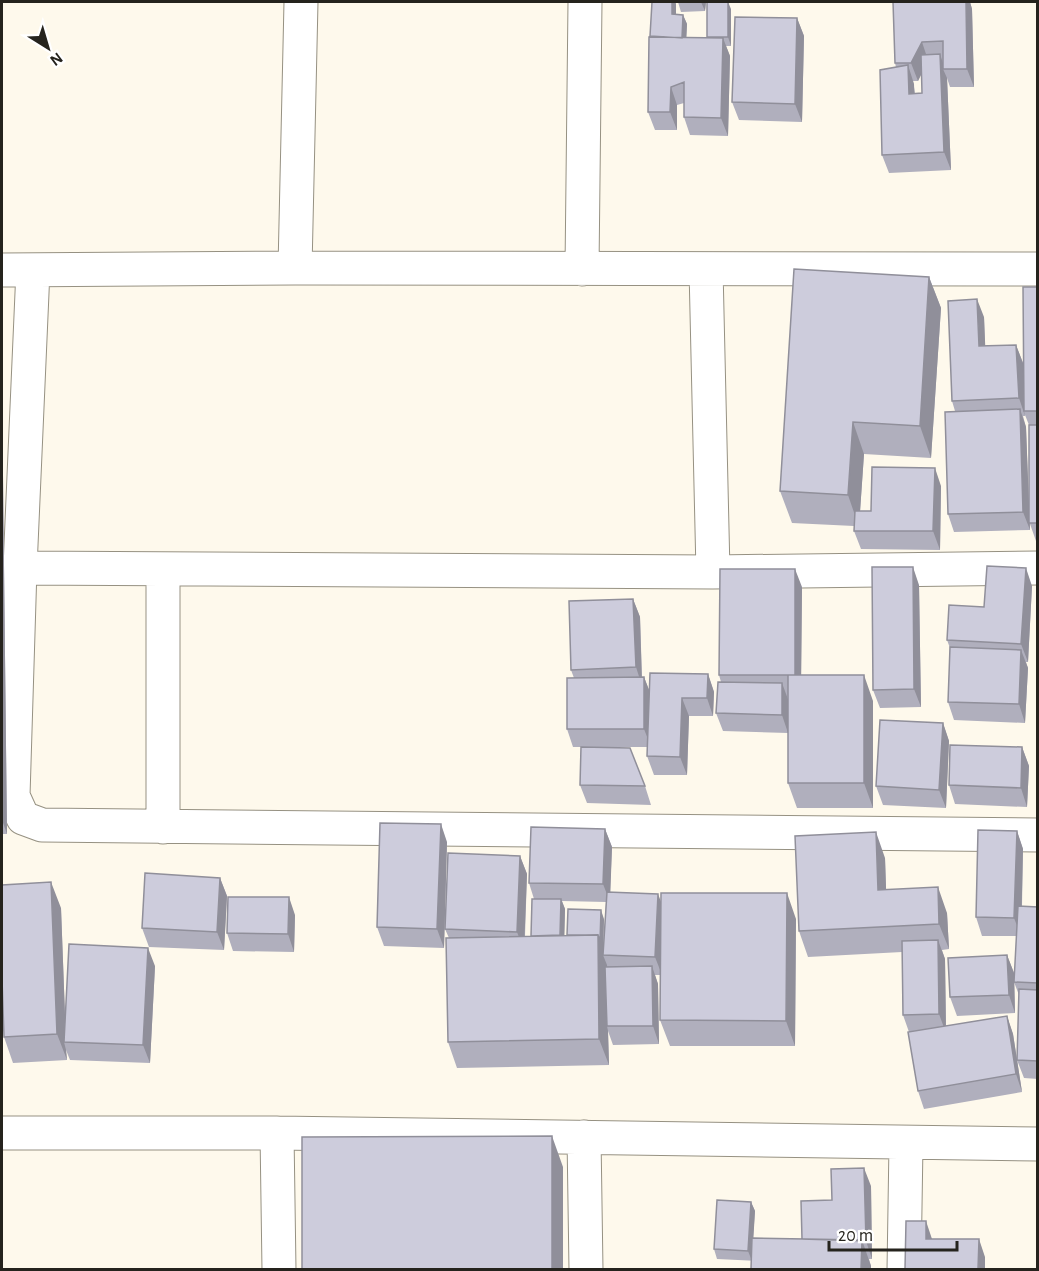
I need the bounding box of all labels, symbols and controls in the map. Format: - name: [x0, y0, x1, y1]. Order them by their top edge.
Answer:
- north arrow: [18, 18, 78, 78]
- text: N: [47, 49, 66, 69]
- scale bar: [829, 1214, 956, 1252]
- text: 20 m: [838, 1227, 873, 1245]

